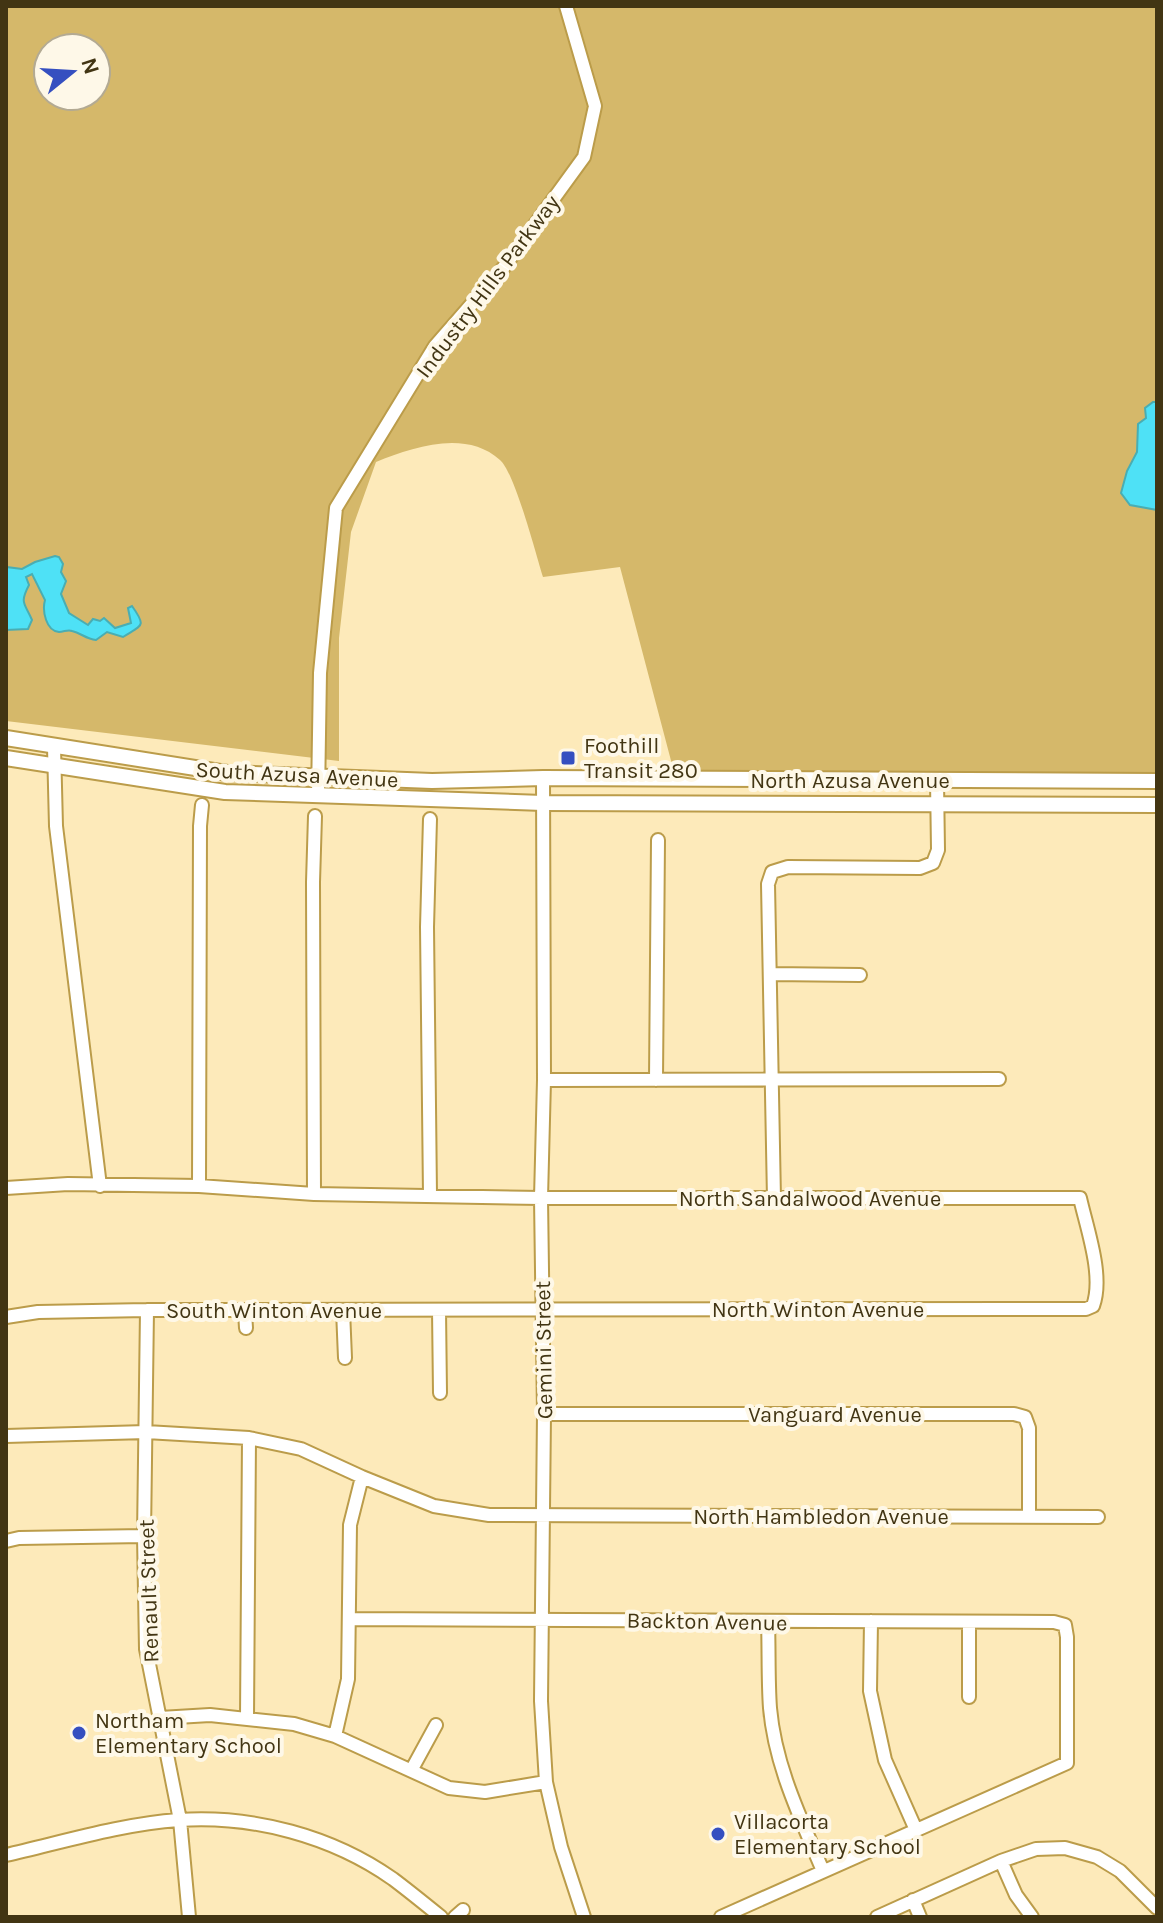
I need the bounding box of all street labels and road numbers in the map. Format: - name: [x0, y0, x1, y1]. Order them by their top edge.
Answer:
- street label: Industry Hills Parkway: [411, 190, 565, 383]
- street label: South Azusa Avenue: [195, 757, 399, 793]
- street label: North Azusa Avenue: [750, 768, 950, 794]
- street label: North Sandalwood Avenue: [679, 1186, 941, 1212]
- street label: Gemini Street: [530, 1281, 558, 1419]
- street label: North Winton Avenue: [712, 1297, 924, 1323]
- street label: South Winton Avenue: [166, 1298, 382, 1324]
- street label: Vanguard Avenue: [748, 1402, 922, 1428]
- street label: North Hambledon Avenue: [693, 1504, 949, 1530]
- street label: Renault Street: [134, 1519, 164, 1663]
- street label: Backton Avenue: [626, 1608, 788, 1636]

